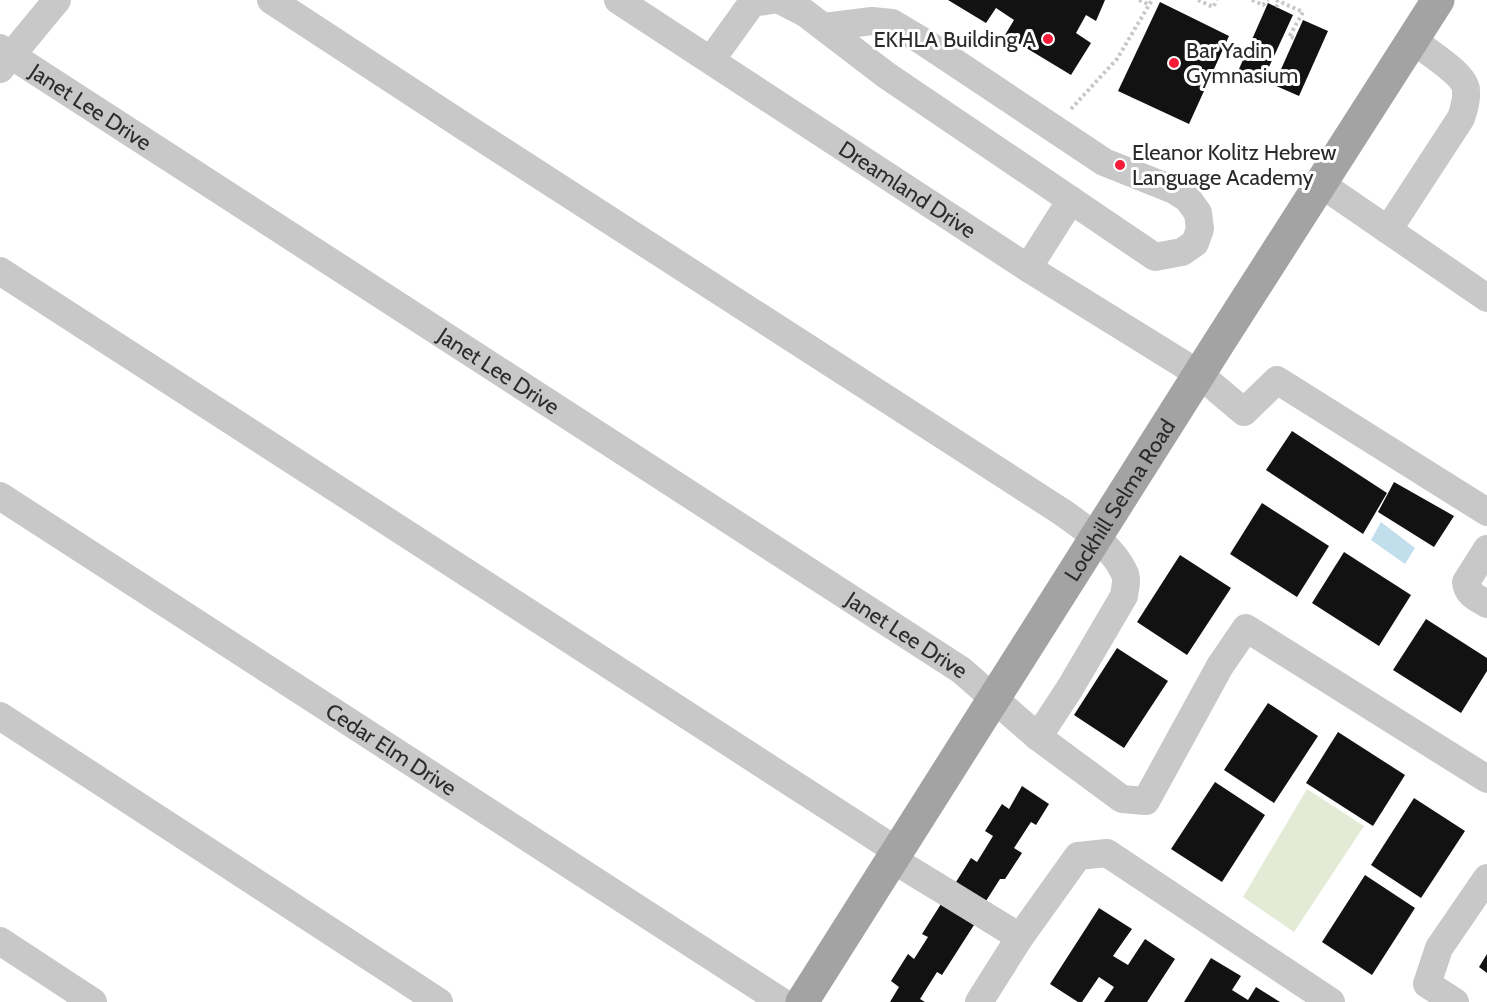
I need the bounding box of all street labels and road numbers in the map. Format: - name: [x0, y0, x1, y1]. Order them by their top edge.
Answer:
- street label: Janet Lee Drive: [24, 57, 156, 156]
- street label: Dreamland Drive: [834, 135, 981, 244]
- street label: Janet Lee Drive: [432, 321, 564, 420]
- street label: Lockhill Selma Road: [1059, 414, 1181, 586]
- street label: Janet Lee Drive: [840, 585, 972, 685]
- street label: Cedar Elm Drive: [321, 697, 461, 802]

